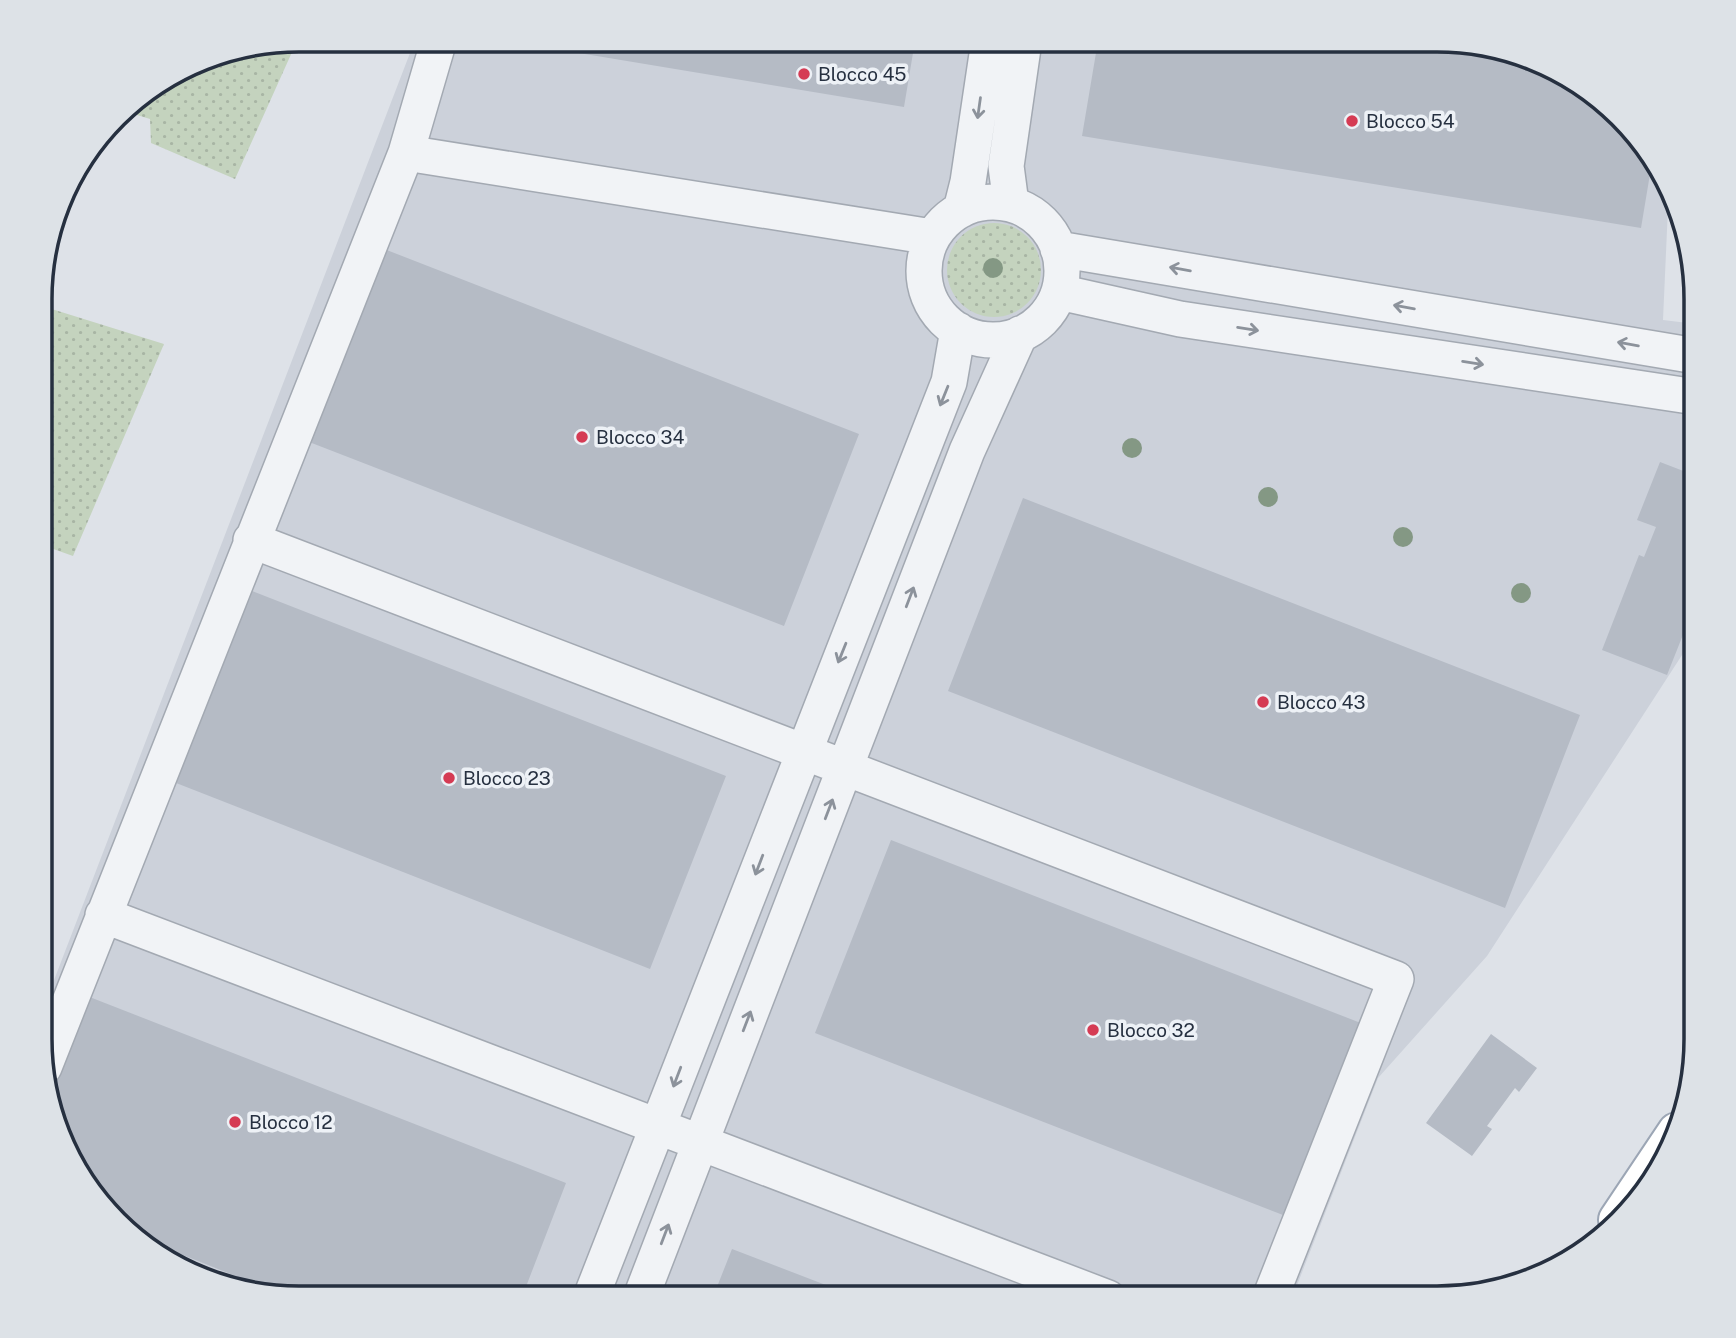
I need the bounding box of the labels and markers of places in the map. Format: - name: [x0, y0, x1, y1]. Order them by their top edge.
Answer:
- place label: Blocco 45: [818, 63, 906, 85]
- marker: Blocco 45: [796, 66, 812, 82]
- place label: Blocco 54: [1366, 110, 1455, 132]
- marker: Blocco 54: [1344, 113, 1360, 129]
- place label: Blocco 34: [596, 426, 684, 448]
- marker: Blocco 34: [574, 429, 590, 445]
- place label: Blocco 43: [1277, 691, 1365, 713]
- marker: Blocco 43: [1255, 694, 1271, 710]
- place label: Blocco 23: [463, 767, 551, 789]
- marker: Blocco 23: [441, 770, 457, 786]
- place label: Blocco 32: [1107, 1019, 1195, 1041]
- marker: Blocco 32: [1085, 1022, 1101, 1038]
- place label: Blocco 12: [249, 1111, 333, 1133]
- marker: Blocco 12: [227, 1114, 243, 1130]

